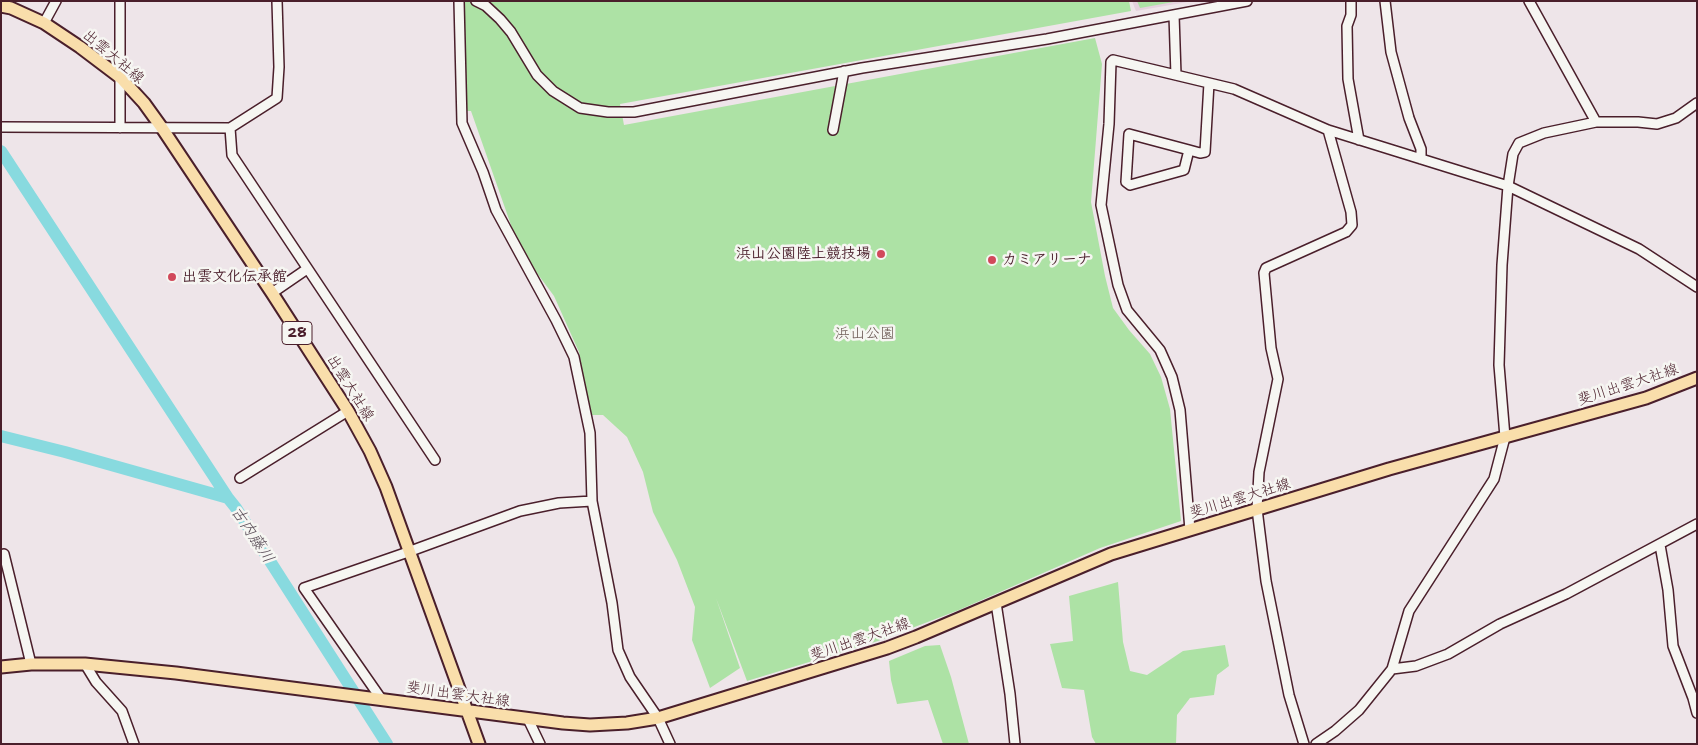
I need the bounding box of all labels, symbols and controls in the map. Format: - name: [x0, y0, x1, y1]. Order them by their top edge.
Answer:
- street label: 出雲大社線: [78, 26, 148, 88]
- place label: 浜山公園陸上競技場: [736, 245, 871, 263]
- marker: 浜山公園陸上競技場: [875, 248, 887, 260]
- place label: カミアリーナ: [1002, 251, 1092, 269]
- marker: カミアリーナ: [986, 254, 998, 266]
- place label: 出雲文化伝承館: [182, 268, 287, 286]
- marker: 出雲文化伝承館: [166, 271, 178, 283]
- road number: 28: [282, 322, 312, 344]
- park label: 浜山公園: [835, 325, 895, 343]
- street label: 出雲大社線: [322, 351, 378, 425]
- street label: 斐川出雲大社線: [1575, 360, 1681, 410]
- street label: 斐川出雲大社線: [1187, 475, 1293, 523]
- water label: 古内藤川: [227, 503, 277, 567]
- street label: 斐川出雲大社線: [807, 614, 913, 666]
- street label: 斐川出雲大社線: [405, 679, 511, 711]

